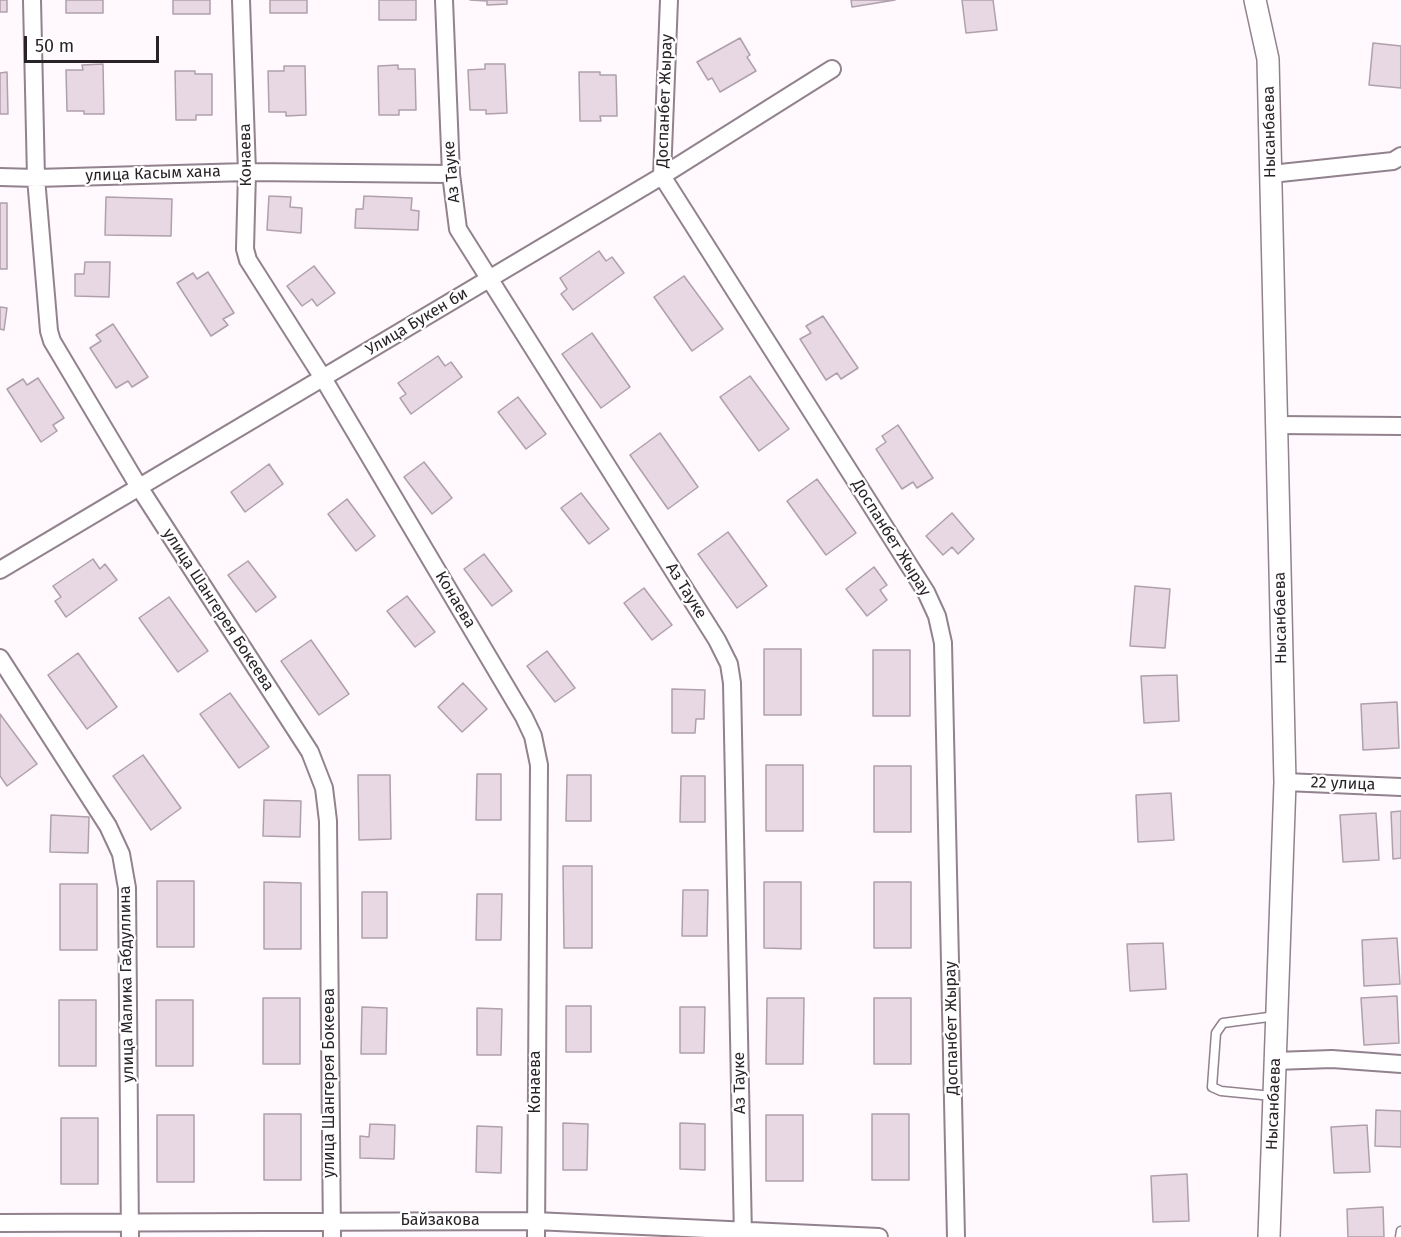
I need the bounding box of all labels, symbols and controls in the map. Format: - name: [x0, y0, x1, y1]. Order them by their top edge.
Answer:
- scale bar: [27, 24, 162, 62]
- street label: Доспанбет Жырау: [653, 34, 677, 168]
- text: 50 m: [35, 35, 74, 57]
- street label: Нысанбаева: [1260, 86, 1280, 178]
- street label: Конаева: [236, 123, 256, 187]
- street label: Аз Тауке: [440, 140, 464, 204]
- street label: улица Касым хана: [85, 162, 221, 186]
- street label: Улица Букен би: [363, 284, 471, 360]
- street label: Доспанбет Жырау: [847, 476, 935, 600]
- street label: улица Шангерея Бокеева: [158, 525, 278, 695]
- street label: Аз Тауке: [661, 560, 711, 622]
- street label: Конаева: [431, 568, 479, 632]
- street label: Нысанбаева: [1271, 572, 1291, 664]
- street label: 22 улица: [1310, 773, 1376, 795]
- street label: улица Малика Габдуллина: [116, 885, 138, 1083]
- street label: Доспанбет Жырау: [941, 961, 963, 1095]
- street label: улица Шангерея Бокеева: [320, 988, 340, 1178]
- street label: Конаева: [526, 1050, 546, 1114]
- street label: Аз Тауке: [730, 1052, 750, 1114]
- street label: Нысанбаева: [1263, 1057, 1285, 1151]
- street label: Байзакова: [400, 1211, 480, 1231]

